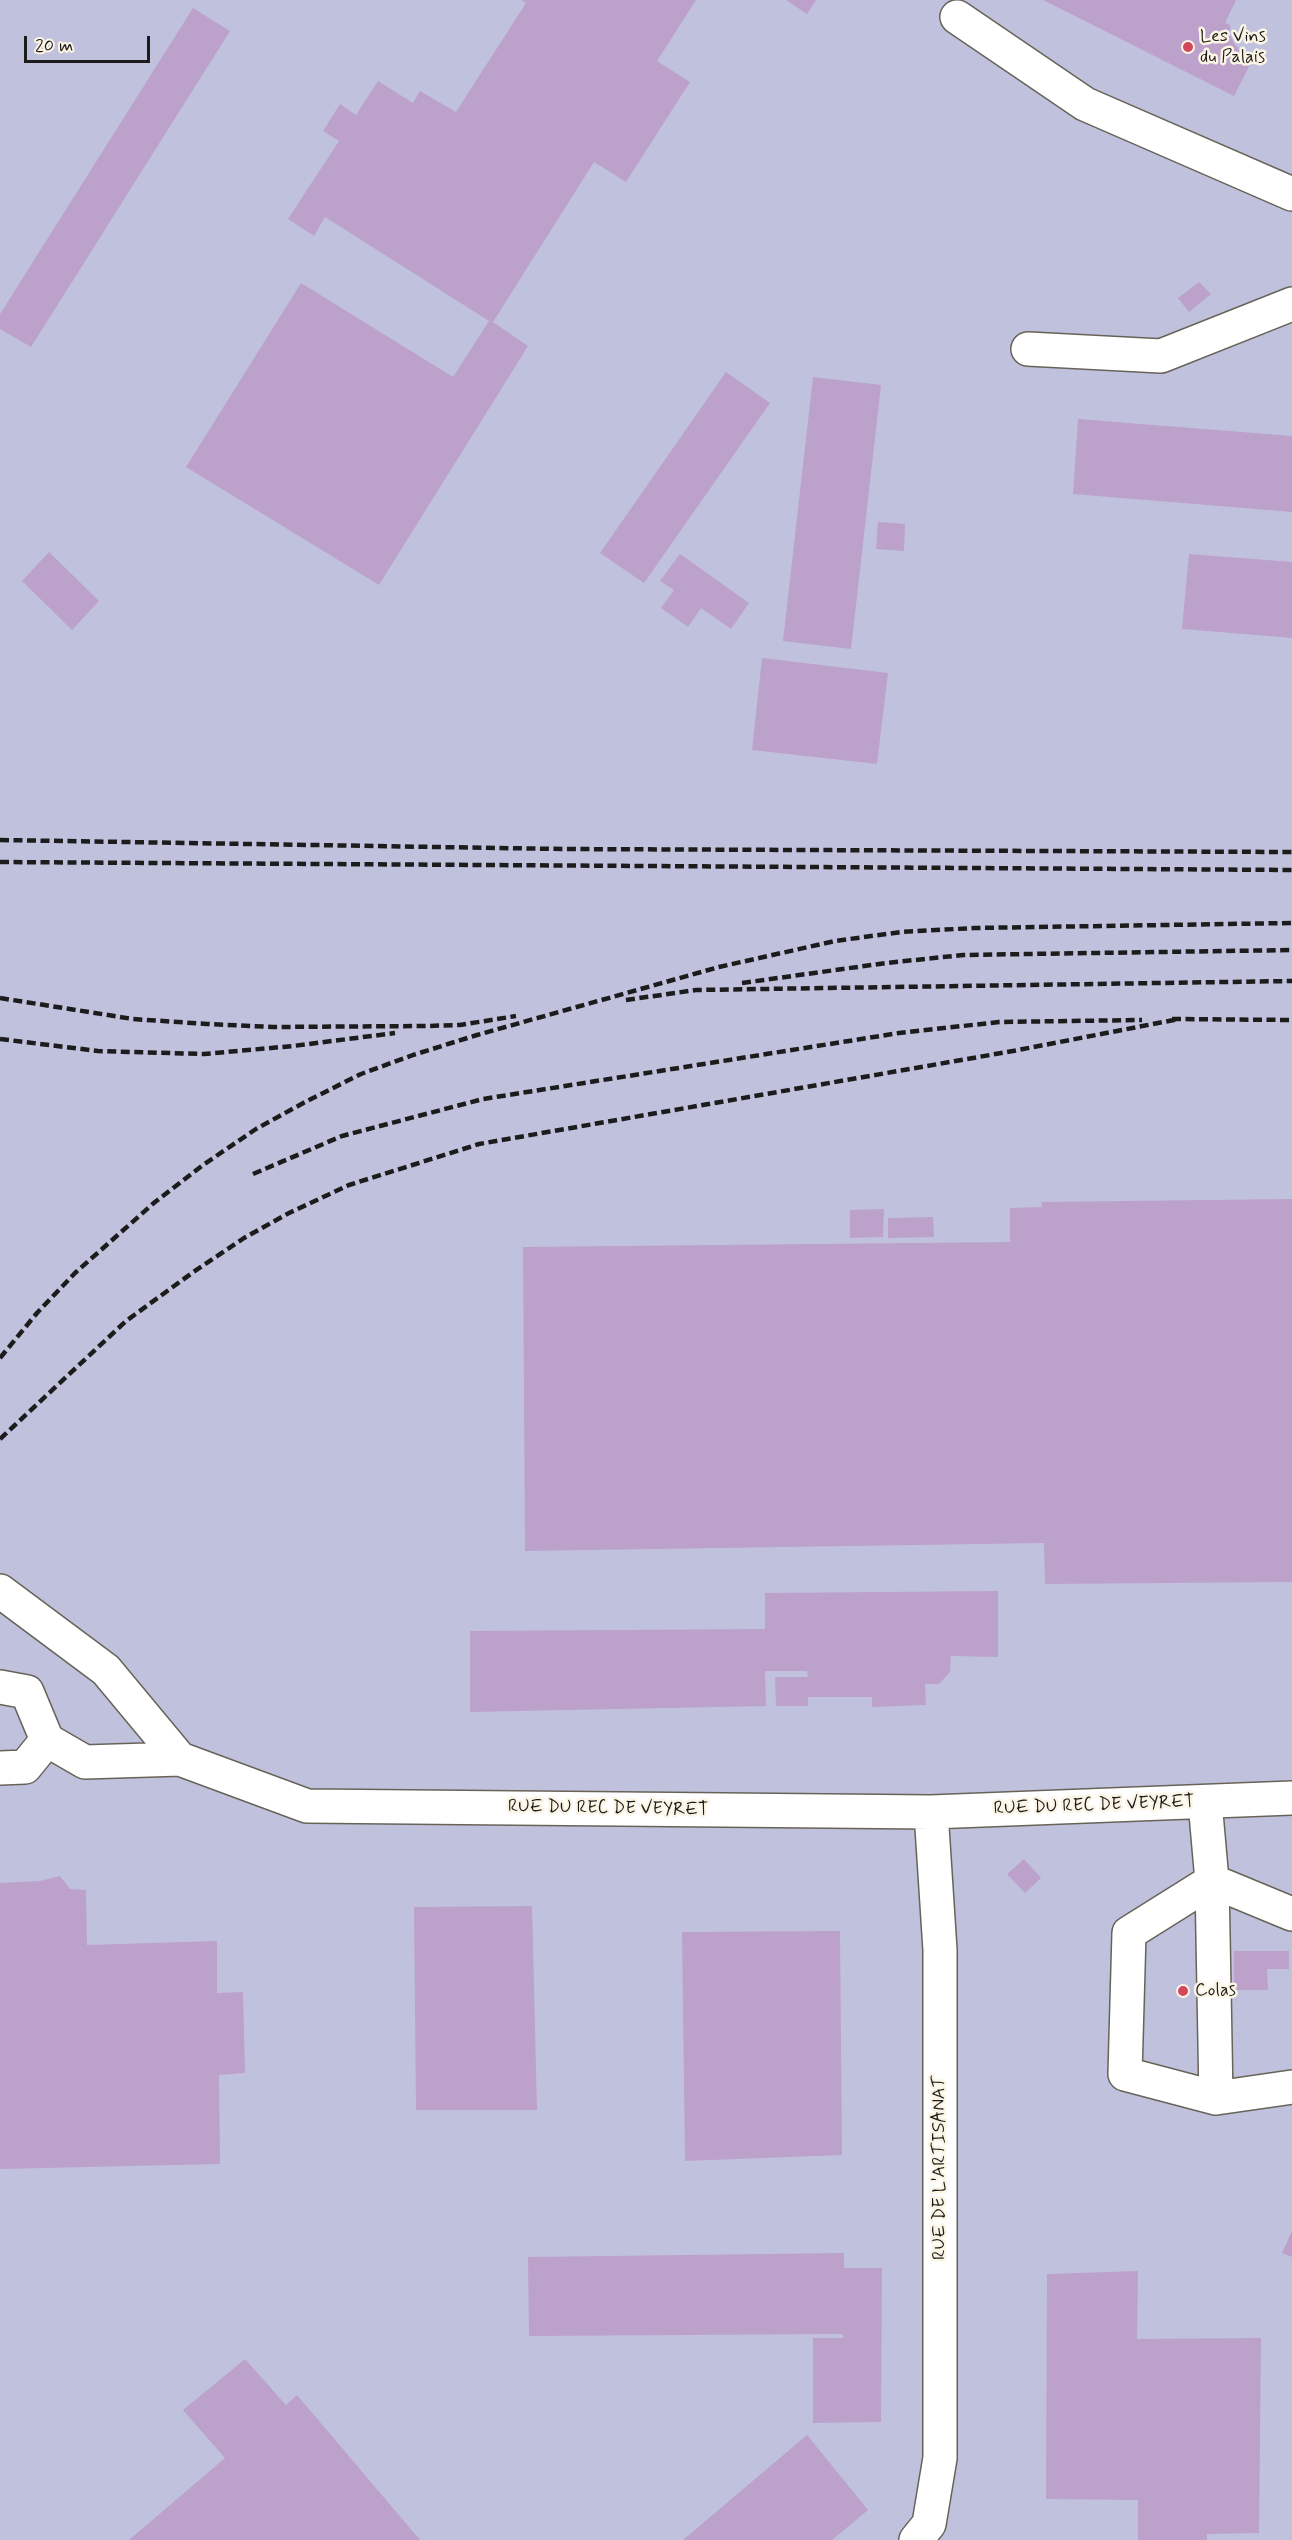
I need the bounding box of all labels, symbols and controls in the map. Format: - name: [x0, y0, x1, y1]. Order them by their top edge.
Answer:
- scale bar: [27, 24, 153, 62]
- place label: Les Vins du Palais: [1200, 26, 1266, 68]
- text: 20 m: [35, 34, 73, 58]
- marker: Les Vins du Palais: [1181, 40, 1195, 54]
- street label: RUE DU REC DE VEYRET: [993, 1792, 1195, 1820]
- street label: RUE DU REC DE VEYRET: [508, 1796, 708, 1822]
- place label: Colas: [1195, 1980, 1236, 2002]
- marker: Colas: [1176, 1984, 1190, 1998]
- street label: RUE DE L'ARTISANAT: [929, 2076, 951, 2260]

